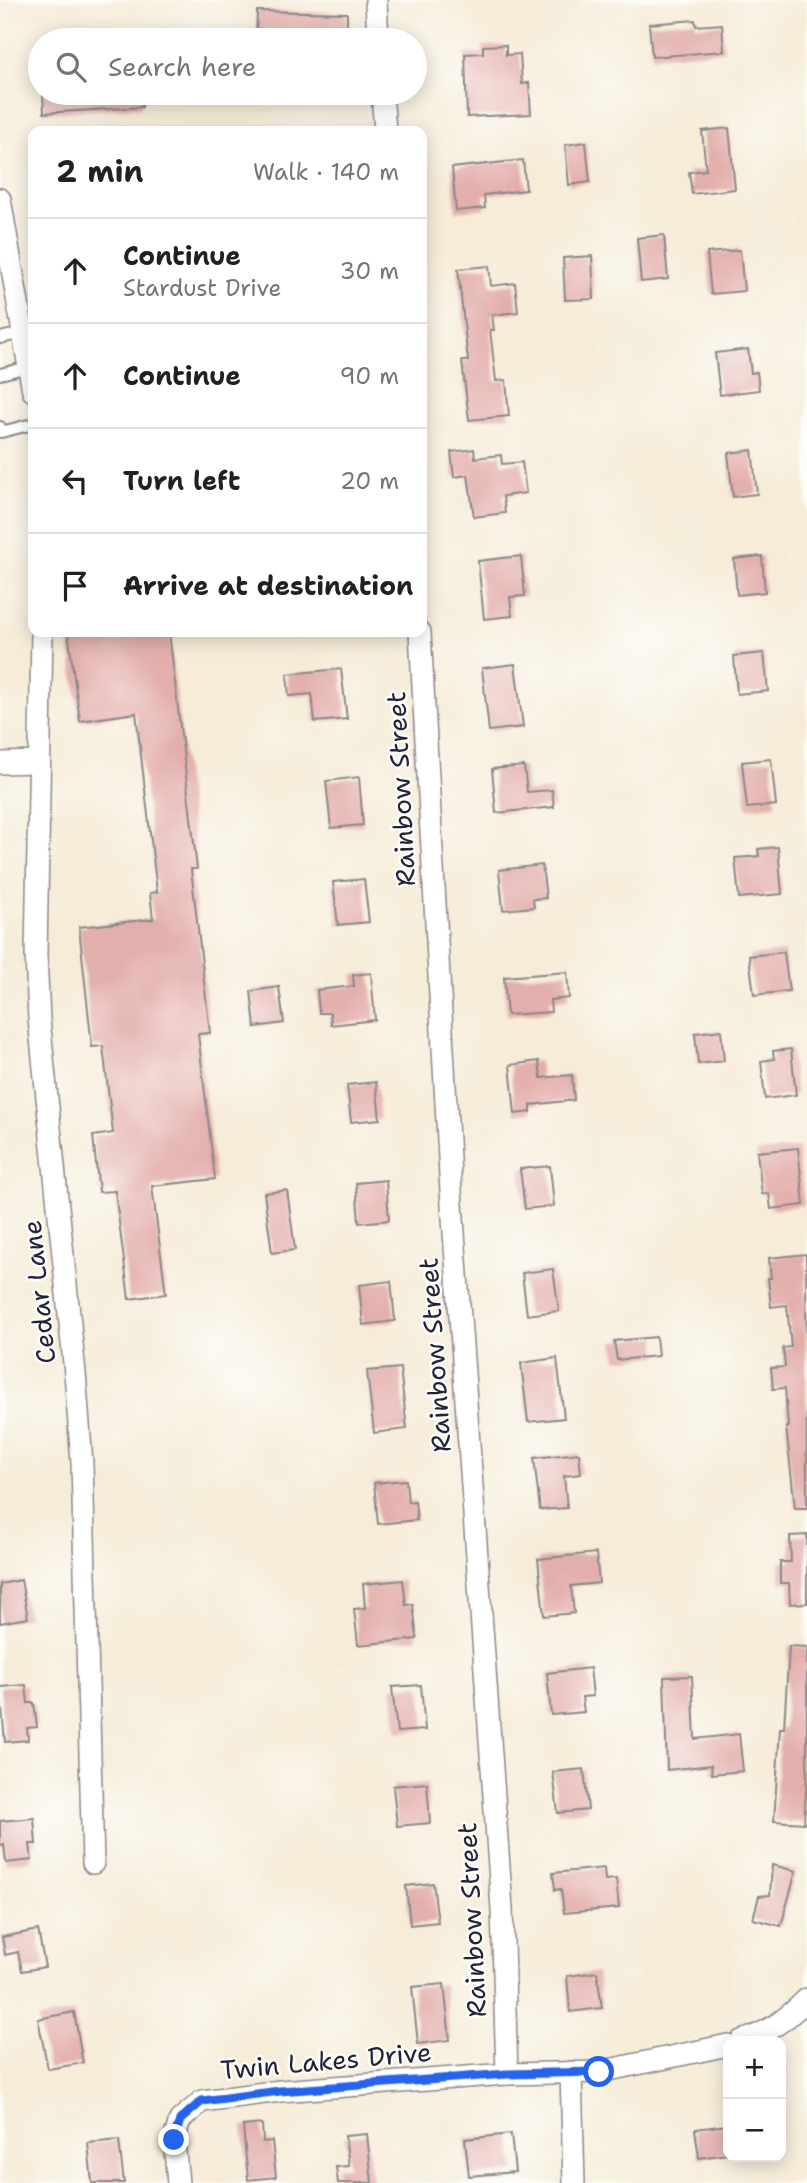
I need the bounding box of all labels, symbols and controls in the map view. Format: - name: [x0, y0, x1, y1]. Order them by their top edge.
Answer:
- search box: [28, 28, 427, 105]
- icon: search: [52, 48, 90, 86]
- text: Search here: [108, 49, 257, 84]
- text: 2 min: [56, 151, 143, 192]
- text: Walk · 140 m: [253, 157, 399, 187]
- text: Continue: [123, 238, 241, 273]
- icon: ahead: [56, 252, 94, 290]
- text: 30 m: [340, 256, 399, 286]
- text: Stardust Drive: [123, 273, 282, 303]
- icon: ahead: [56, 357, 94, 395]
- text: Continue: [123, 358, 241, 393]
- text: 90 m: [339, 361, 399, 391]
- icon: left: [56, 462, 94, 500]
- text: Turn left: [123, 463, 240, 498]
- text: 20 m: [340, 466, 399, 496]
- icon: arrive: [56, 567, 94, 605]
- text: Arrive at destination: [123, 568, 413, 603]
- street label: Rainbow Street: [378, 691, 423, 887]
- street label: Cedar Lane: [14, 1219, 63, 1365]
- street label: Rainbow Street: [410, 1257, 459, 1454]
- street label: Rainbow Street: [449, 1822, 494, 2018]
- street label: Twin Lakes Drive: [219, 2034, 433, 2087]
- map controls: [723, 2036, 786, 2162]
- button: +: [723, 2036, 786, 2099]
- route start: [583, 2056, 614, 2087]
- button: −: [723, 2099, 786, 2162]
- route end: [158, 2124, 189, 2155]

